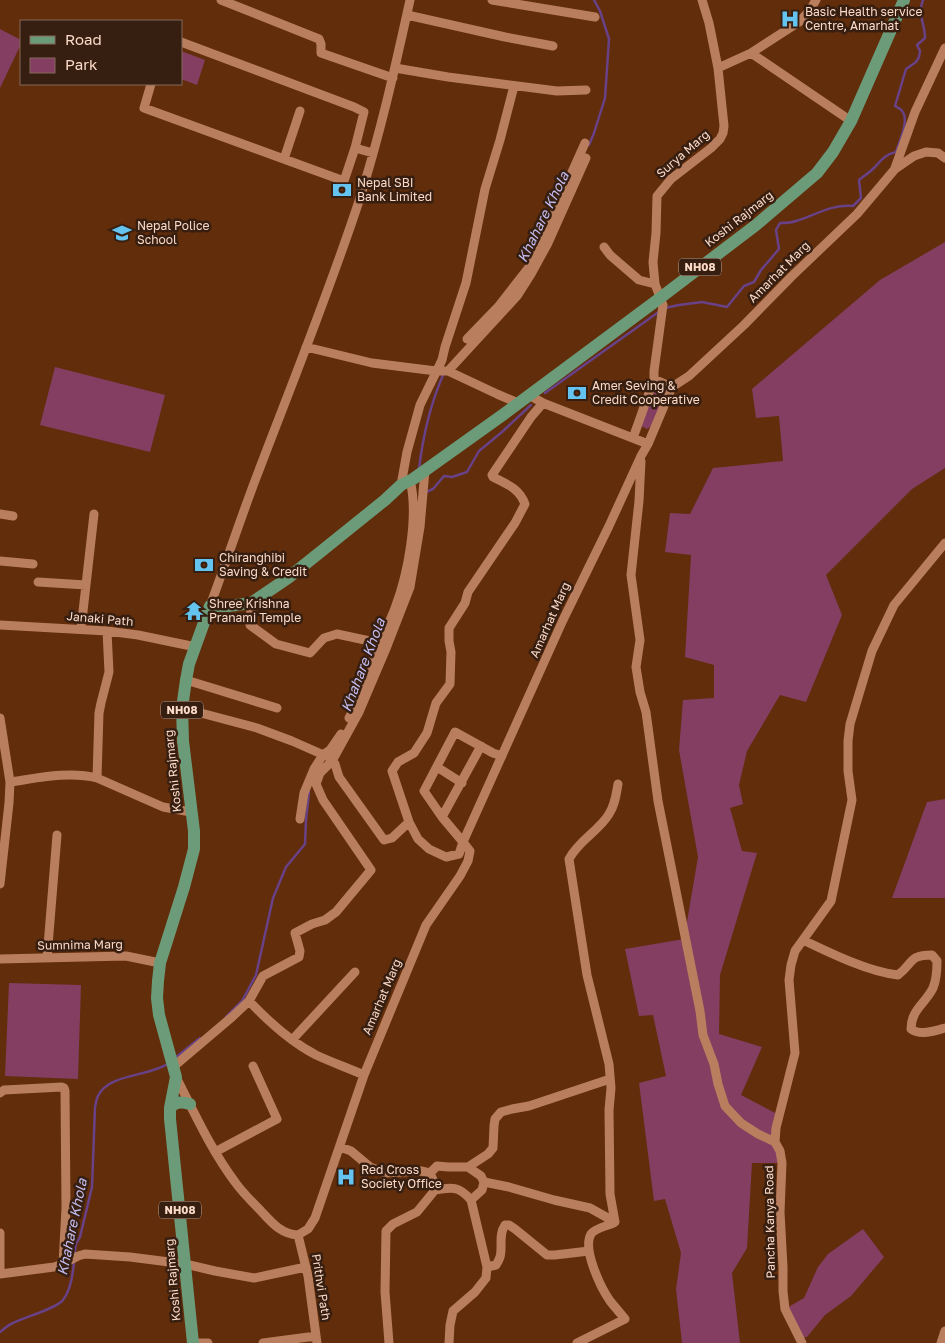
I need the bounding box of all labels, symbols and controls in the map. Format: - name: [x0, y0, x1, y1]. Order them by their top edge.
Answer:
- place label: Basic Health service Centre, Amarhat: [805, 4, 922, 33]
- hospital icon: Basic Health service Centre, Amarhat: [779, 8, 801, 30]
- legend: [20, 20, 182, 85]
- text: Road: [65, 30, 102, 48]
- text: Park: [65, 55, 98, 73]
- street label: Surya Marg: [653, 127, 712, 181]
- water label: Khahare Khola: [513, 168, 572, 265]
- place label: Nepal SBI Bank Limited: [357, 175, 432, 204]
- bank icon: Nepal SBI Bank Limited: [331, 179, 353, 201]
- street label: Koshi Rajmarg: [702, 187, 776, 250]
- place label: Nepal Police School: [137, 218, 210, 247]
- school or university icon: Nepal Police School: [111, 222, 133, 244]
- street label: Amarhat Marg: [745, 238, 813, 306]
- road number: NH08: [679, 258, 721, 276]
- place label: Amer Seving & Credit Cooperative: [592, 378, 700, 407]
- bank icon: Amer Seving & Credit Cooperative: [566, 382, 588, 404]
- place label: Chiranghibi Saving & Credit: [219, 550, 307, 579]
- bank icon: Chiranghibi Saving & Credit: [193, 554, 215, 576]
- street label: Amarhat Marg: [526, 580, 573, 660]
- place label: Shree Krishna Pranami Temple: [209, 596, 301, 625]
- temple icon: Shree Krishna Pranami Temple: [183, 600, 205, 622]
- street label: Janaki Path: [66, 608, 134, 629]
- water label: Khahare Khola: [337, 615, 389, 714]
- road number: NH08: [161, 702, 203, 718]
- street label: Koshi Rajmarg: [161, 729, 184, 813]
- street label: Sumnima Marg: [37, 936, 123, 953]
- street label: Amarhat Marg: [359, 957, 404, 1037]
- place label: Red Cross Society Office: [361, 1162, 442, 1191]
- street label: Pancha Kanya Road: [761, 1165, 778, 1279]
- hospital icon: Red Cross Society Office: [335, 1166, 357, 1188]
- water label: Khahare Khola: [53, 1176, 90, 1277]
- road number: NH08: [159, 1202, 201, 1218]
- street label: Koshi Rajmarg: [161, 1238, 184, 1322]
- street label: Prithvi Path: [309, 1253, 334, 1321]

